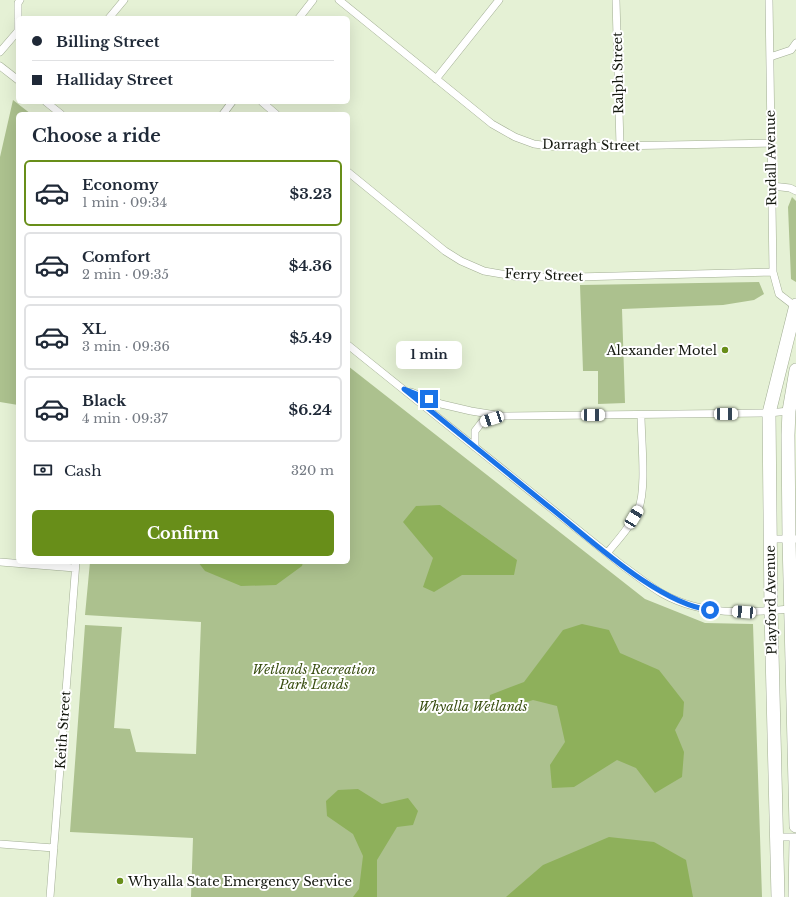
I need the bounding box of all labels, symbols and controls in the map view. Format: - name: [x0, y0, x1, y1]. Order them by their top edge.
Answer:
- text: Billing Street: [56, 32, 160, 51]
- street label: Ralph Street: [609, 32, 627, 114]
- text: Halliday Street: [56, 70, 173, 89]
- street label: Rudall Avenue: [762, 110, 780, 206]
- text: Choose a ride: [32, 125, 161, 147]
- street label: Darragh Street: [542, 136, 640, 154]
- icon: car: [34, 175, 70, 211]
- text: Economy: [82, 175, 159, 194]
- text: $3.23: [290, 184, 332, 203]
- text: 1 min · 09:34: [82, 194, 167, 211]
- icon: car: [34, 247, 70, 283]
- text: Comfort: [82, 247, 150, 266]
- text: $4.36: [289, 256, 332, 275]
- street label: Ferry Street: [504, 265, 584, 285]
- text: 2 min · 09:35: [82, 266, 169, 283]
- icon: car: [34, 319, 70, 355]
- text: XL: [82, 319, 106, 338]
- text: $5.49: [289, 328, 332, 347]
- text: 3 min · 09:36: [82, 338, 170, 355]
- callout: 1 min: [396, 341, 462, 369]
- place label: Alexander Motel: [606, 342, 717, 359]
- marker: Alexander Motel: [720, 345, 730, 355]
- text: 1 min: [410, 346, 448, 363]
- route end: [420, 390, 438, 408]
- icon: car: [34, 391, 70, 427]
- text: Black: [82, 391, 126, 410]
- text: $6.24: [289, 400, 332, 419]
- car: [714, 408, 738, 420]
- car: [581, 409, 605, 421]
- text: 4 min · 09:37: [82, 410, 168, 427]
- car: [479, 410, 505, 428]
- icon: cash: [32, 459, 54, 481]
- text: Cash: [64, 461, 101, 480]
- text: 320 m: [291, 462, 334, 479]
- car: [623, 504, 645, 530]
- button: Confirm: [32, 510, 334, 556]
- street label: Playford Avenue: [762, 545, 780, 655]
- route start: [701, 601, 719, 619]
- car: [732, 605, 756, 619]
- park label: Wetlands Recreation Park Lands: [252, 661, 376, 693]
- street label: Keith Street: [52, 690, 74, 770]
- park label: Whyalla Wetlands: [418, 698, 528, 715]
- place label: Whyalla State Emergency Service: [127, 873, 352, 890]
- marker: Whyalla State Emergency Service: [115, 876, 125, 886]

